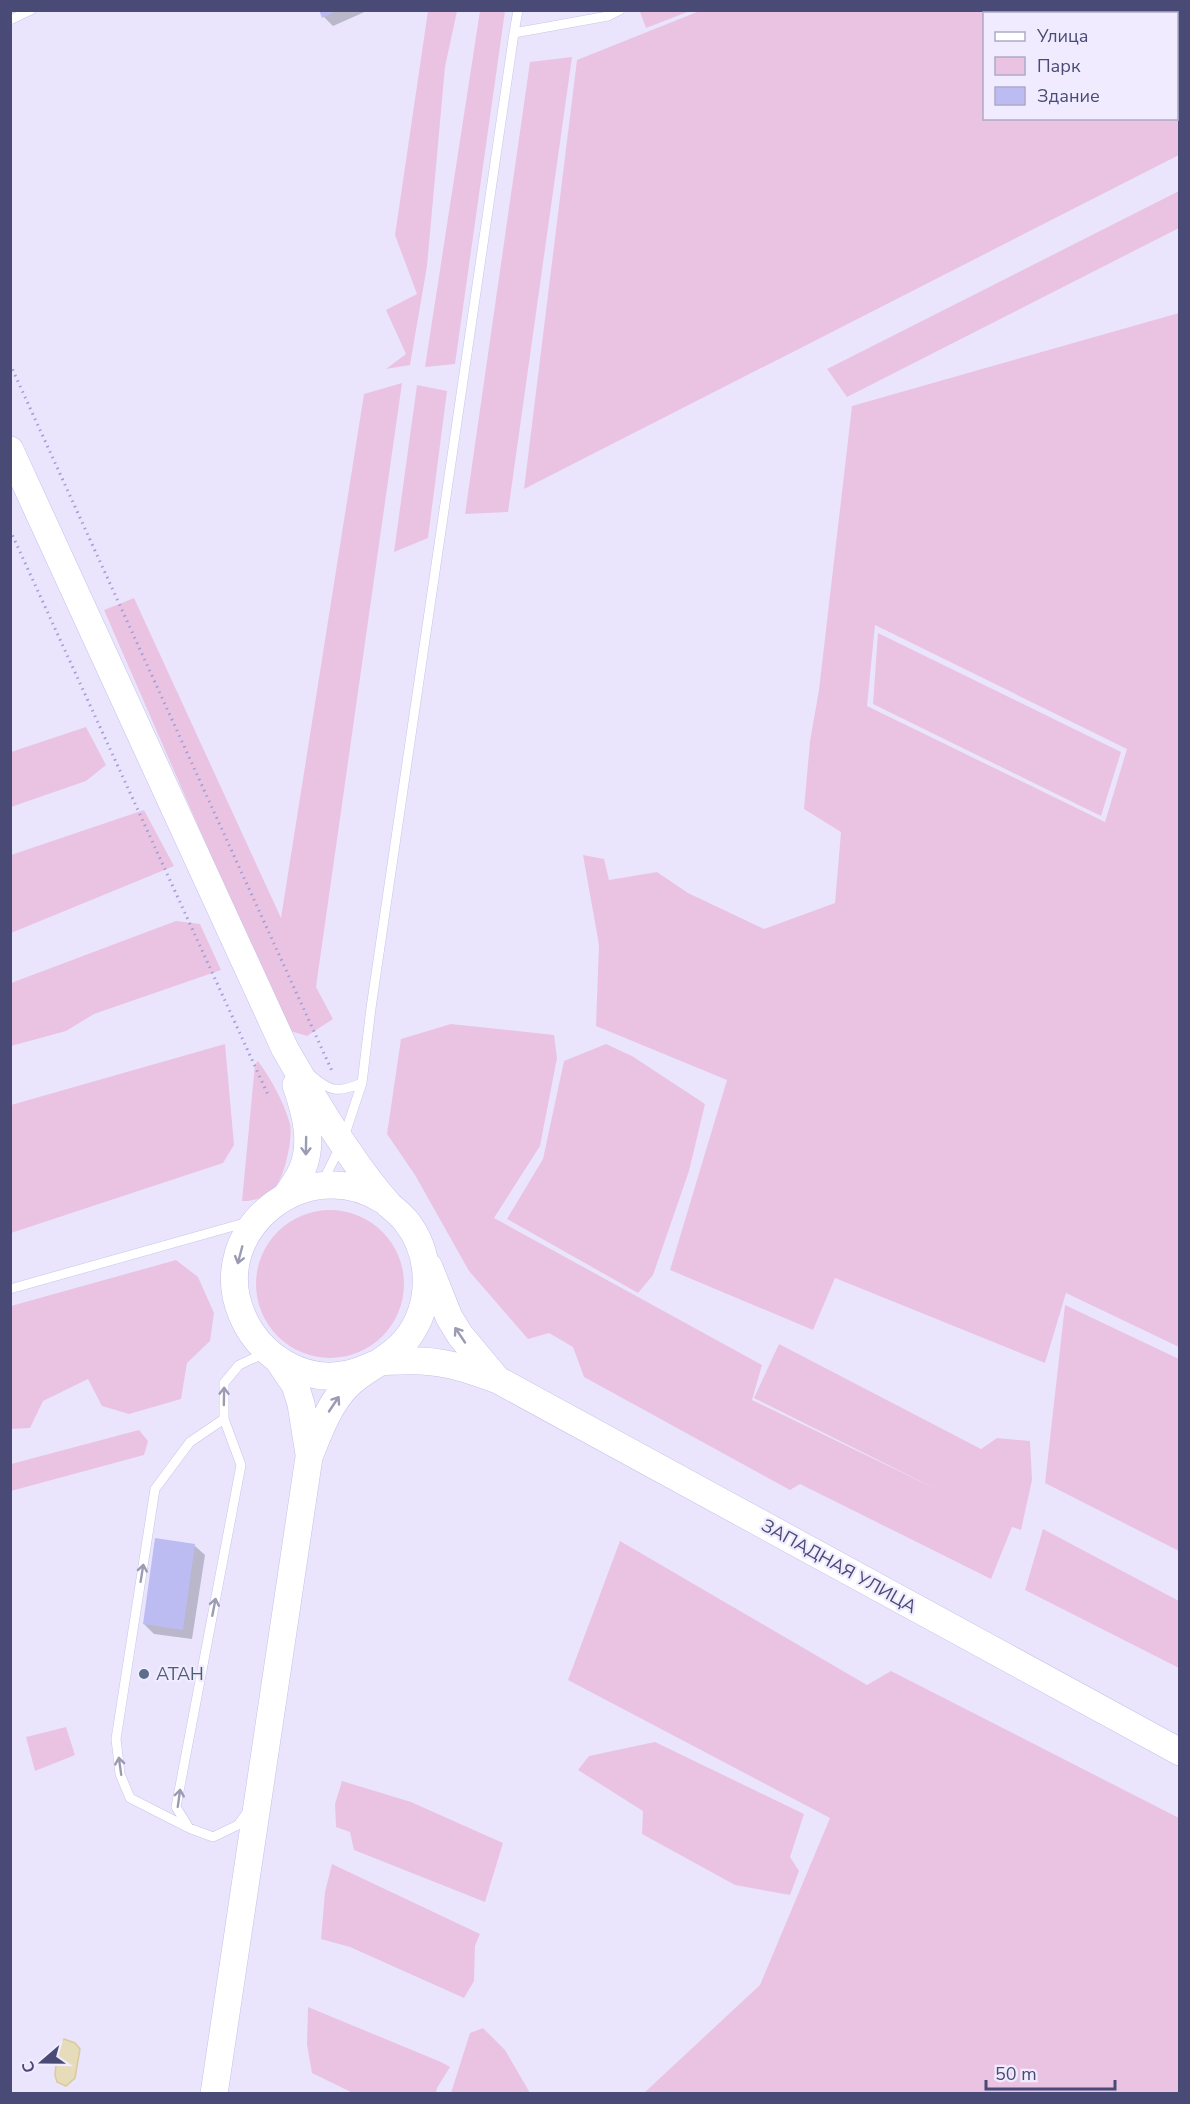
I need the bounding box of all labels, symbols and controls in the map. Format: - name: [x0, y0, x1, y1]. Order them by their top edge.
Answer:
- legend: [983, 12, 1178, 120]
- text: Улица: [1036, 24, 1088, 48]
- text: Парк: [1037, 54, 1081, 78]
- text: Здание: [1037, 84, 1100, 108]
- one-way arrow: [301, 1136, 312, 1156]
- one-way arrow: [233, 1245, 245, 1264]
- one-way arrow: [454, 1327, 466, 1344]
- one-way arrow: [218, 1387, 230, 1407]
- one-way arrow: [328, 1397, 340, 1413]
- street label: ЗАПАДНАЯ УЛИЦА: [757, 1513, 921, 1619]
- one-way arrow: [136, 1564, 147, 1583]
- one-way arrow: [209, 1597, 220, 1617]
- place label: АТАН: [156, 1662, 204, 1686]
- marker: АТАН: [137, 1667, 151, 1681]
- one-way arrow: [114, 1756, 125, 1776]
- one-way arrow: [173, 1789, 184, 1808]
- north arrow: [12, 2032, 72, 2092]
- scale bar: [986, 2053, 1115, 2091]
- text: С: [17, 2058, 41, 2076]
- text: 50 m: [995, 2062, 1037, 2086]

